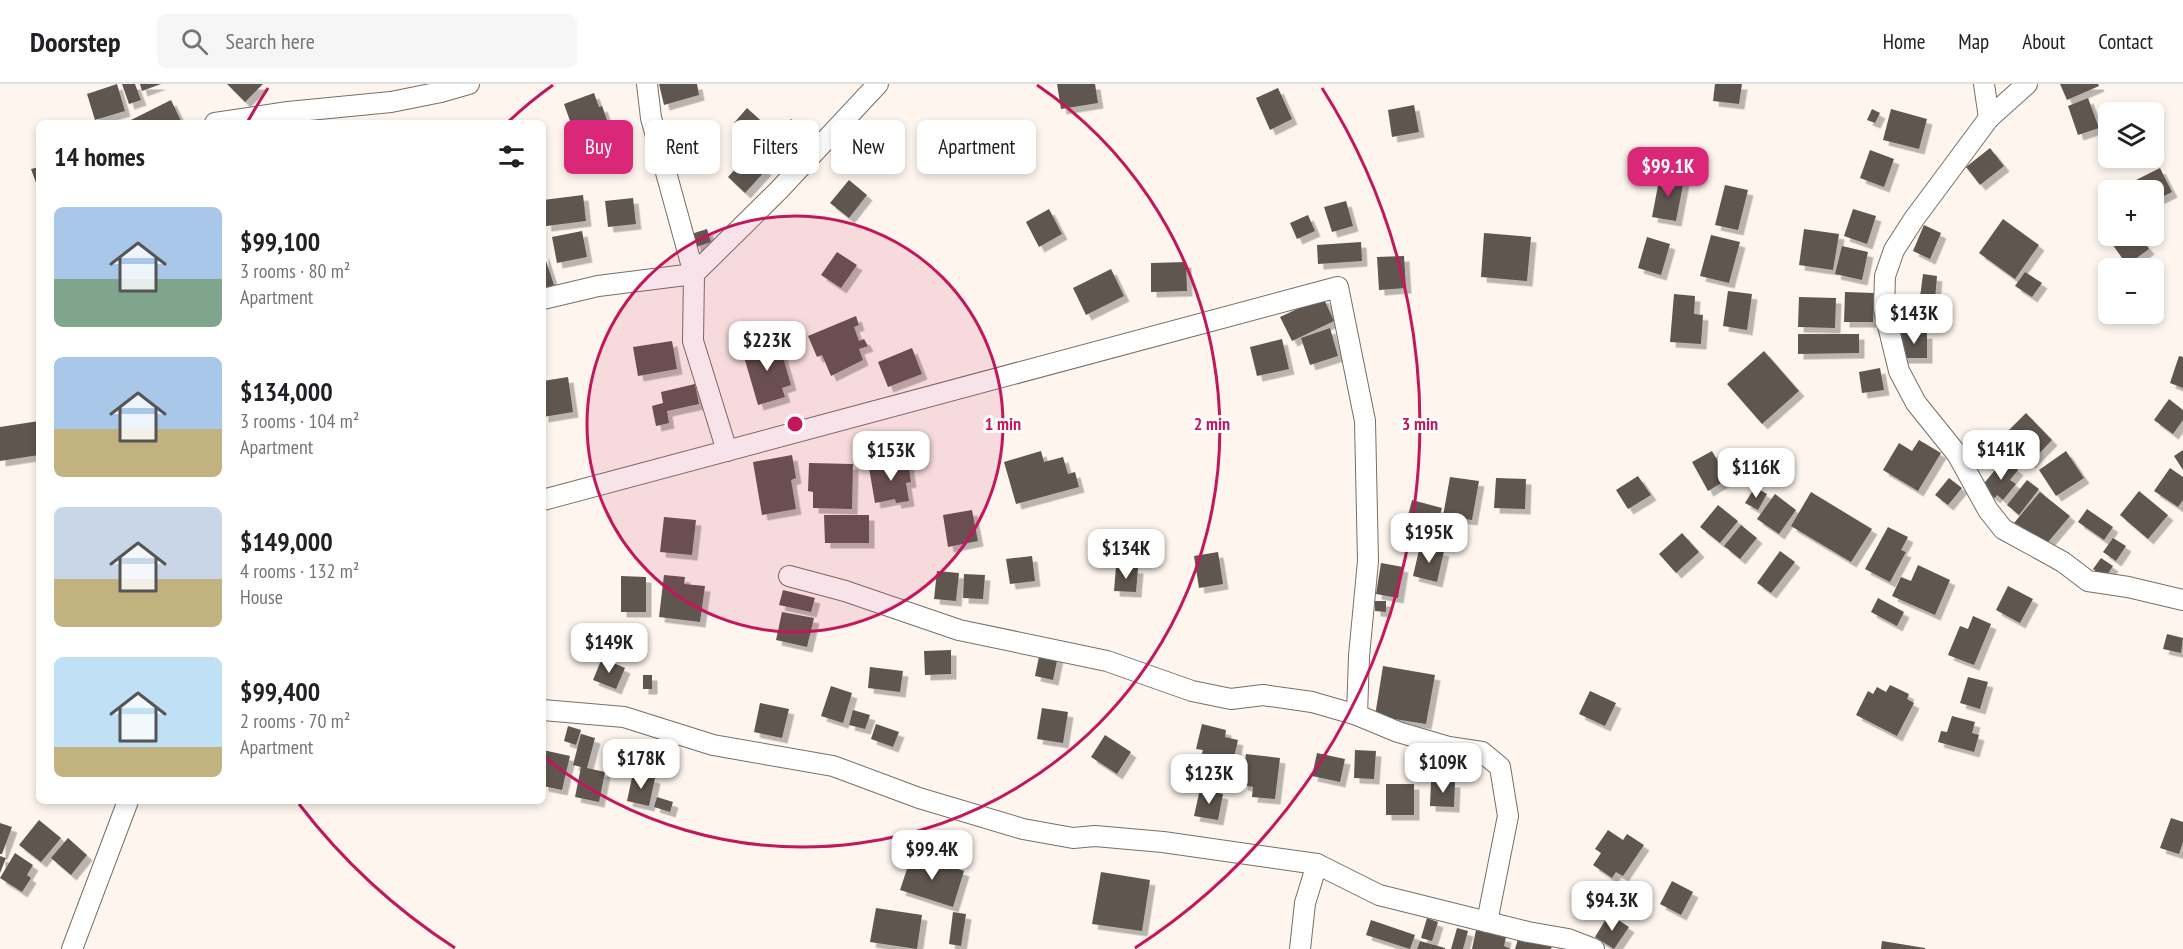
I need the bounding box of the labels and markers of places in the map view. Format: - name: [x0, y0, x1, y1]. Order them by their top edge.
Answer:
- pin: $99.1K: [1619, 147, 1717, 198]
- pin: $143K: [1872, 294, 1956, 345]
- pin: $223K: [725, 321, 809, 372]
- centre of rings: [785, 414, 805, 434]
- pin: $141K: [1959, 430, 2043, 481]
- pin: $153K: [849, 431, 933, 482]
- pin: $116K: [1714, 448, 1798, 499]
- pin: $195K: [1387, 513, 1471, 564]
- pin: $134K: [1084, 529, 1168, 580]
- pin: $149K: [567, 623, 651, 674]
- pin: $178K: [599, 739, 683, 790]
- pin: $109K: [1401, 743, 1485, 794]
- pin: $123K: [1167, 754, 1251, 805]
- pin: $99.4K: [883, 830, 981, 881]
- pin: $94.3K: [1563, 881, 1661, 932]

